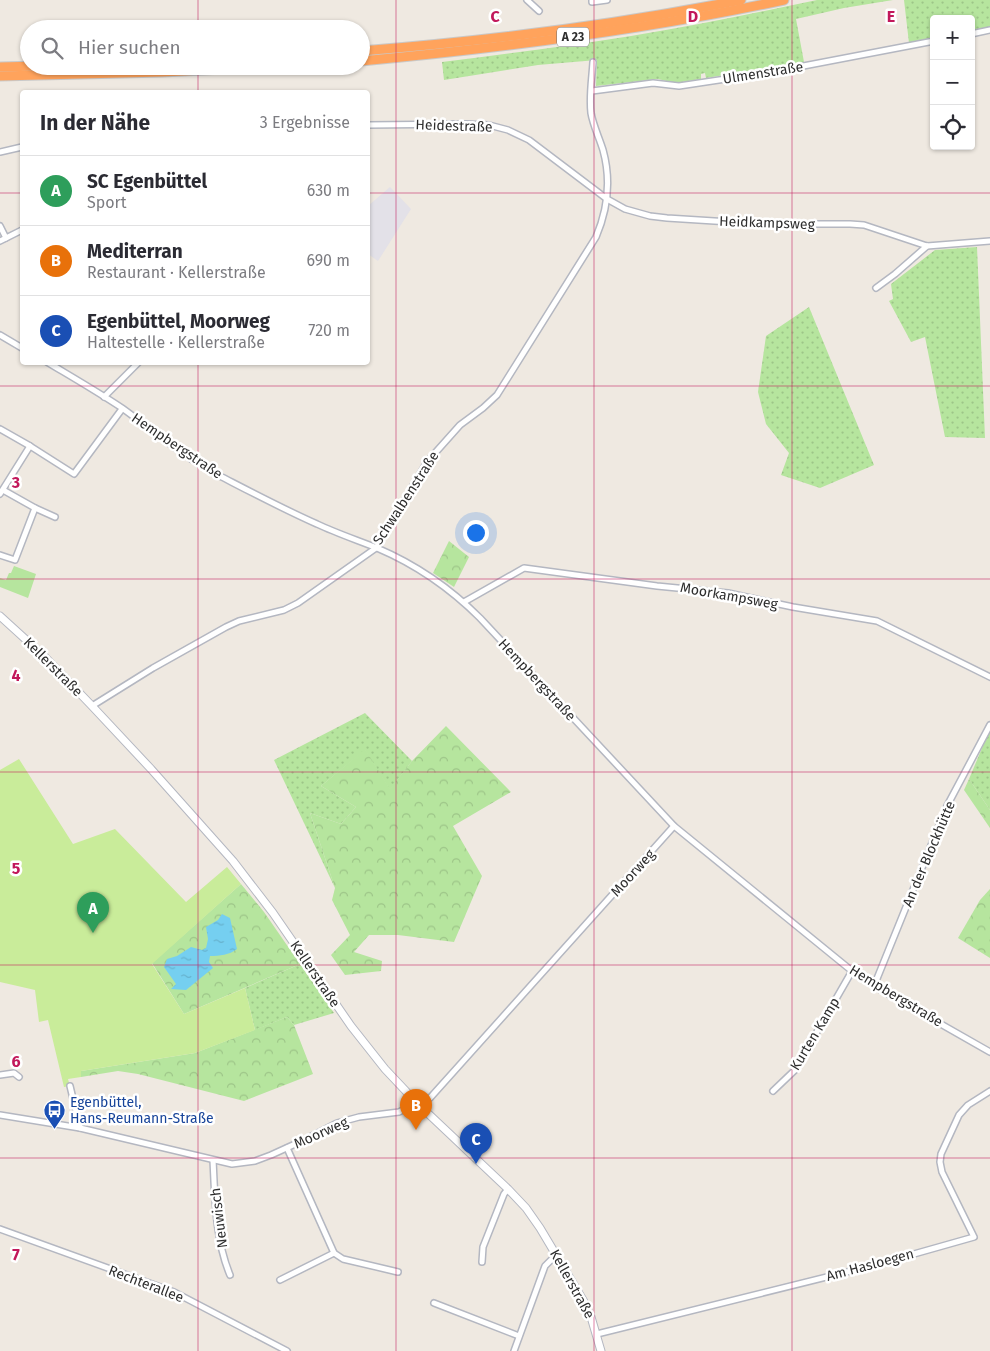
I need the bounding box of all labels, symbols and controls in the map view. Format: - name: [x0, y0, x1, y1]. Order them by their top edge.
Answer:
- text: C: [490, 7, 500, 26]
- text: D: [688, 7, 698, 26]
- text: E: [887, 7, 895, 26]
- map controls: [930, 15, 975, 150]
- button: +: [930, 15, 975, 60]
- search box: [20, 20, 370, 75]
- road number: A 23: [557, 28, 589, 46]
- icon: search: [38, 34, 66, 62]
- text: Hier suchen: [78, 36, 181, 59]
- street label: Ulmenstraße: [722, 58, 804, 88]
- button: −: [930, 60, 975, 105]
- button: locate: [930, 105, 975, 150]
- text: In der Nähe: [40, 110, 150, 136]
- text: 3 Ergebnisse: [260, 113, 350, 132]
- street label: Heidestraße: [415, 116, 493, 136]
- text: SC Egenbüttel: [87, 170, 207, 193]
- text: A: [51, 181, 61, 200]
- text: 630 m: [307, 181, 350, 200]
- text: Sport: [87, 193, 127, 212]
- street label: Heidkampsweg: [719, 213, 816, 233]
- text: Mediterran: [87, 240, 183, 263]
- text: B: [51, 251, 61, 270]
- text: 690 m: [306, 251, 350, 270]
- text: Restaurant · Kellerstraße: [87, 263, 266, 282]
- text: Egenbüttel, Moorweg: [87, 310, 270, 333]
- text: C: [51, 321, 61, 340]
- text: 720 m: [308, 321, 350, 340]
- text: Haltestelle · Kellerstraße: [87, 333, 265, 352]
- street label: Hempbergstraße: [128, 409, 226, 483]
- street label: Schwalbenstraße: [369, 448, 443, 548]
- text: 3: [11, 473, 20, 492]
- your location: [463, 520, 489, 546]
- street label: Moorkampsweg: [679, 579, 780, 613]
- street label: Kellerstraße: [20, 634, 86, 700]
- street label: Hempbergstraße: [495, 635, 579, 725]
- text: 4: [11, 666, 21, 685]
- street label: An der Blockhütte: [899, 798, 959, 910]
- street label: Moorweg: [607, 845, 659, 900]
- text: 5: [12, 859, 21, 878]
- pin: A: [77, 892, 109, 933]
- street label: Kellerstraße: [287, 937, 343, 1011]
- street label: Hempbergstraße: [846, 961, 946, 1031]
- street label: Kurten Kamp: [787, 994, 843, 1074]
- text: 6: [11, 1052, 21, 1071]
- pin: B: [400, 1089, 432, 1130]
- place label: Egenbüttel, Hans-Reumann-Straße: [70, 1094, 214, 1127]
- bus stop icon: Egenbüttel, Hans-Reumann-Straße: [42, 1098, 66, 1129]
- street label: Moorweg: [291, 1113, 351, 1152]
- pin: C: [460, 1123, 492, 1164]
- street label: Neuwisch: [207, 1187, 231, 1249]
- text: 7: [12, 1245, 20, 1264]
- street label: Am Hasloegen: [824, 1245, 916, 1285]
- street label: Kellerstraße: [546, 1246, 598, 1322]
- street label: Rechterallee: [106, 1262, 186, 1306]

